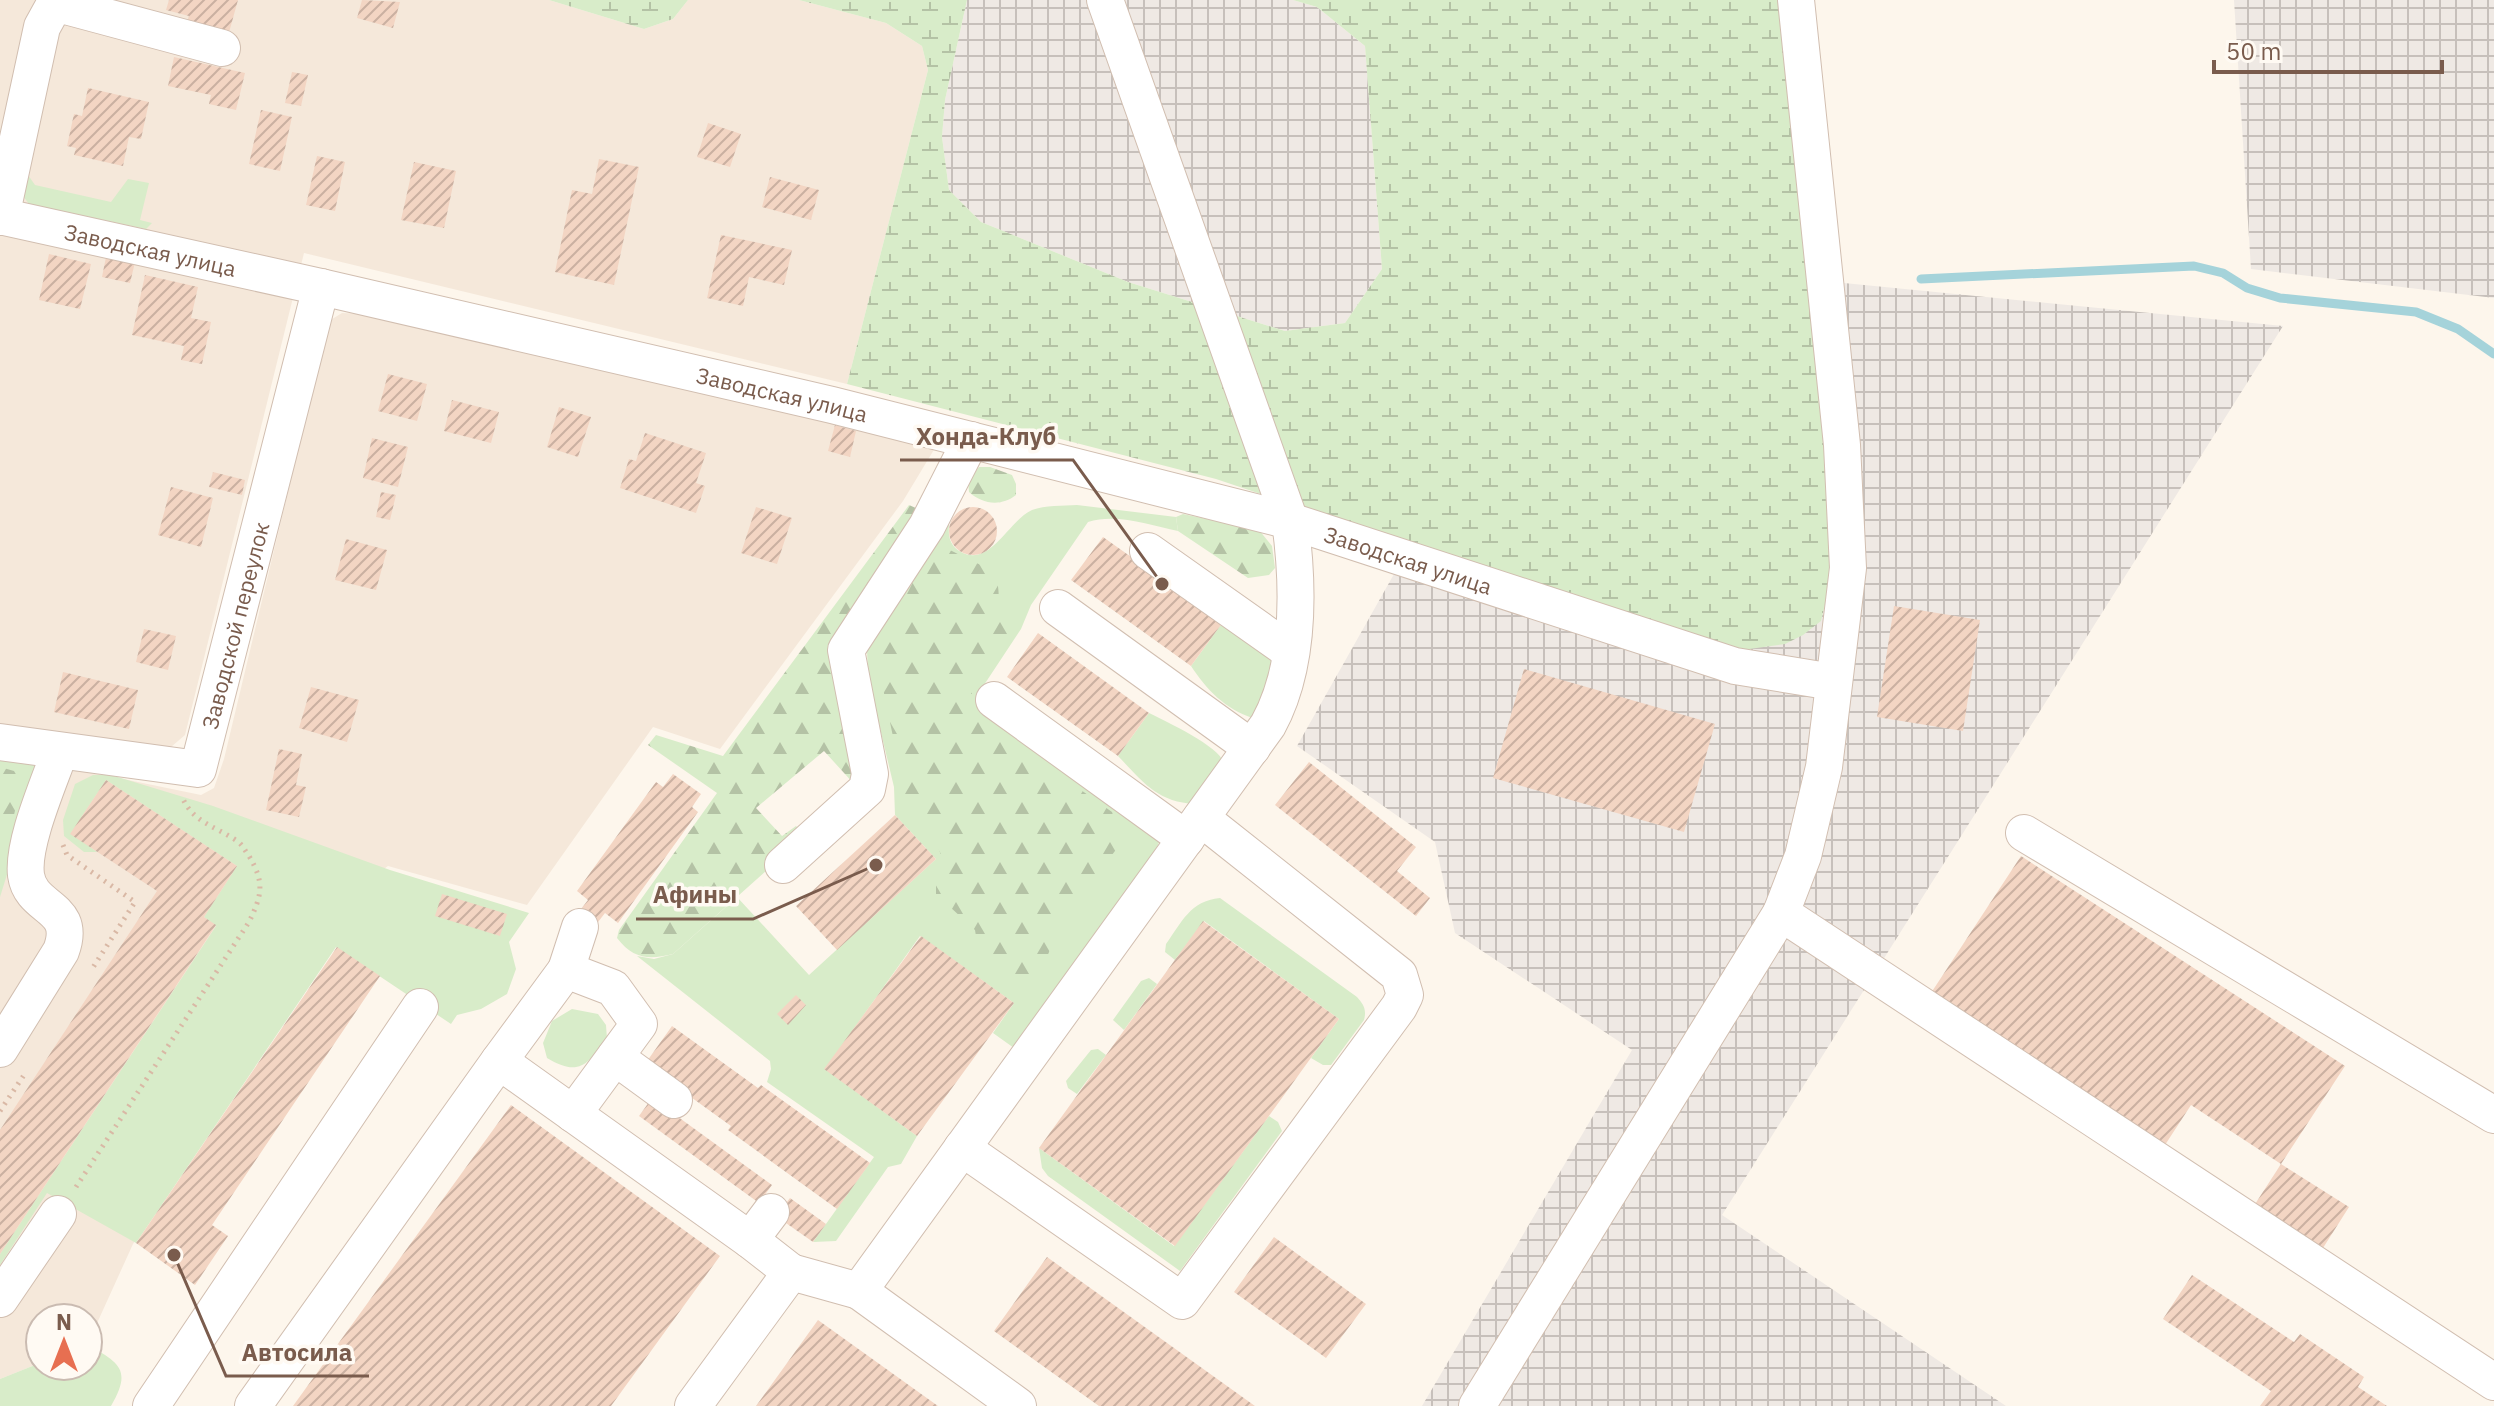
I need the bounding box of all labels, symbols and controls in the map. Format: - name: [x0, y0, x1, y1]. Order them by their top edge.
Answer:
- scale bar: [2214, 24, 2442, 74]
- text: 50 m: [2226, 35, 2281, 67]
- street label: Заводская улица: [62, 216, 239, 282]
- street label: Заводская улица: [694, 360, 871, 428]
- callout: Хонда-Клуб: [900, 412, 1073, 460]
- text: Хонда-Клуб: [916, 420, 1056, 452]
- street label: Заводской переулок: [194, 519, 275, 732]
- street label: Заводская улица: [1320, 519, 1496, 601]
- callout: Афины: [636, 871, 753, 919]
- text: Афины: [653, 878, 737, 910]
- north arrow: [24, 1302, 104, 1382]
- text: N: [56, 1307, 72, 1336]
- callout: Автосила: [226, 1328, 369, 1376]
- text: Автосила: [242, 1336, 352, 1368]

